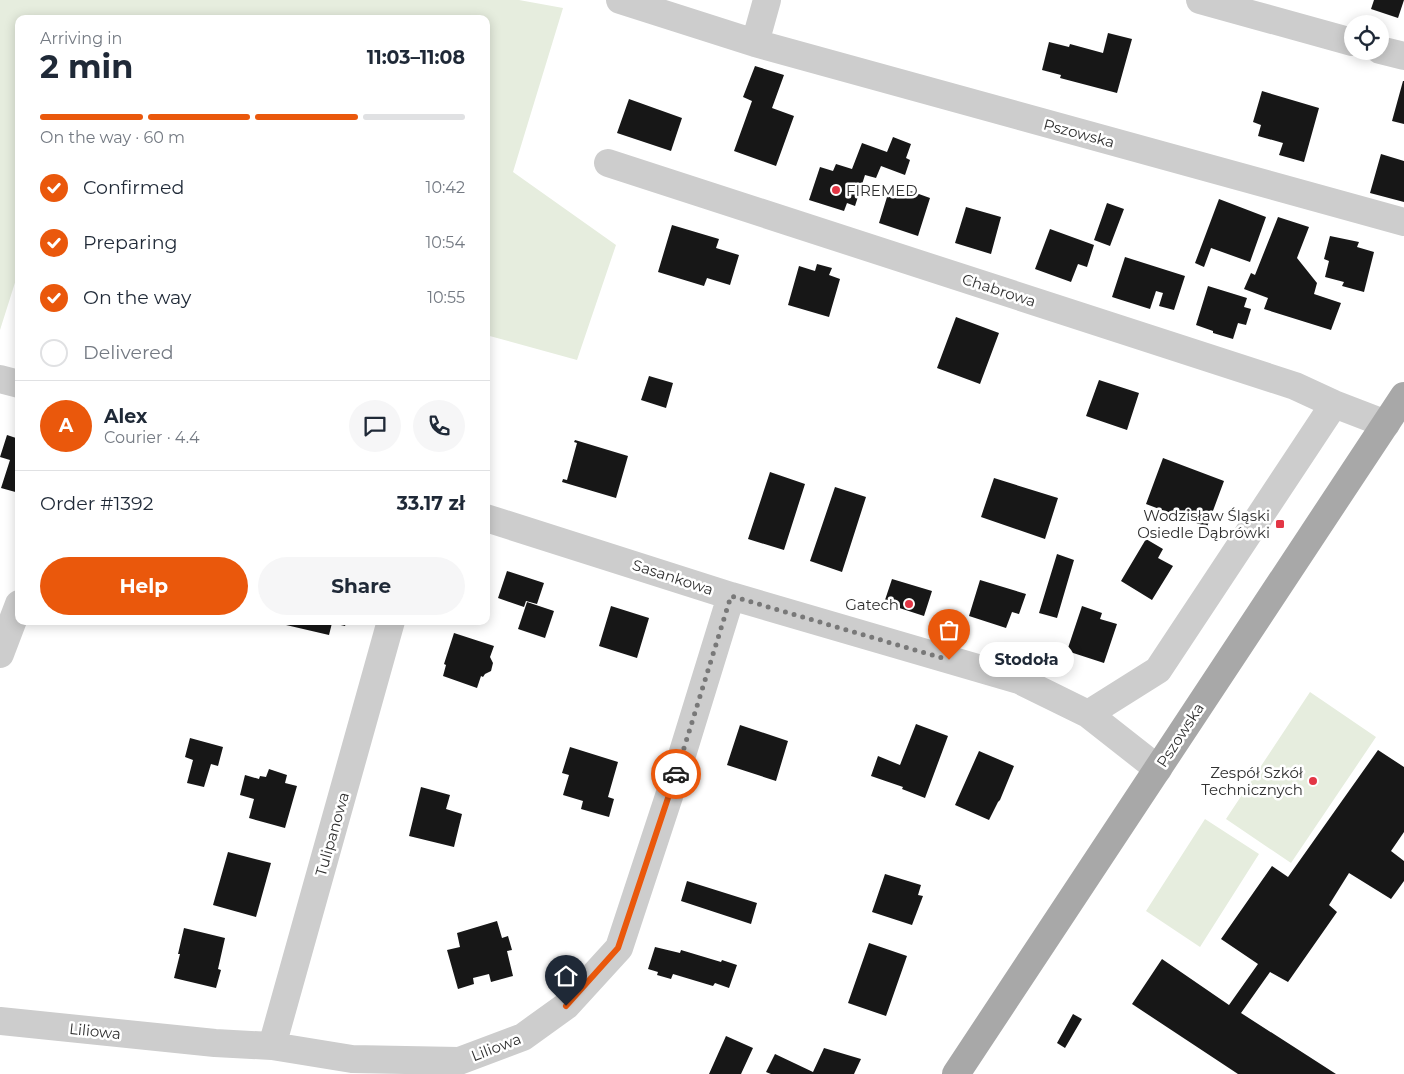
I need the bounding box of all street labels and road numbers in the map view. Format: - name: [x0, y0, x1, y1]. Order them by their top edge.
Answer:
- street label: Pszowska: [1041, 114, 1117, 152]
- street label: Chabrowa: [960, 269, 1038, 311]
- street label: Sasankowa: [630, 555, 716, 599]
- street label: Pszowska: [1152, 699, 1208, 771]
- street label: Tulipanowa: [311, 790, 353, 878]
- street label: Liliowa: [68, 1019, 122, 1043]
- street label: Liliowa: [468, 1029, 524, 1065]

